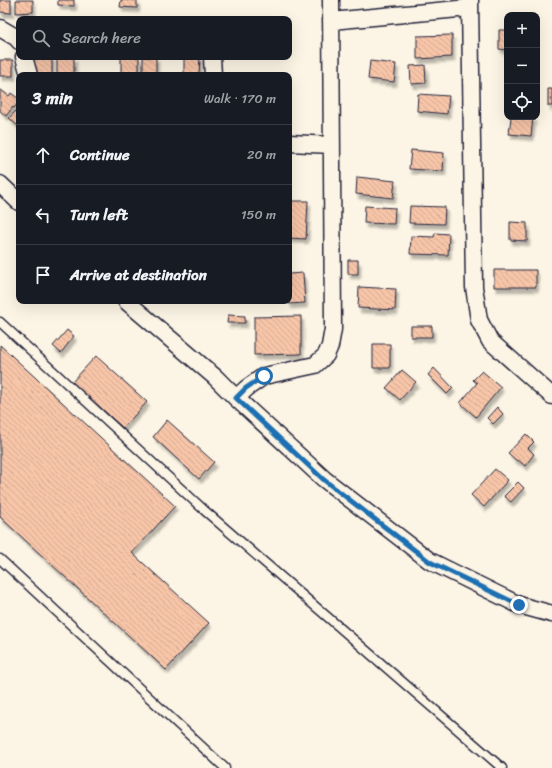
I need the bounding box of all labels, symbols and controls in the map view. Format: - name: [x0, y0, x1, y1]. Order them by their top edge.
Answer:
- map controls: [504, 12, 540, 120]
- button: +: [504, 12, 540, 48]
- search box: [16, 16, 292, 60]
- text: Search here: [62, 25, 141, 51]
- icon: search: [30, 27, 52, 49]
- button: −: [504, 48, 540, 84]
- text: 3 min: [32, 83, 73, 113]
- button: locate: [504, 84, 540, 120]
- text: Walk · 170 m: [204, 87, 276, 110]
- text: Continue: [70, 142, 130, 168]
- text: 20 m: [247, 143, 276, 166]
- icon: ahead: [32, 144, 54, 166]
- text: Turn left: [70, 202, 128, 228]
- text: 150 m: [241, 203, 276, 226]
- icon: left: [32, 204, 54, 226]
- text: Arrive at destination: [70, 262, 207, 288]
- icon: arrive: [32, 264, 54, 286]
- route start: [255, 367, 273, 385]
- route end: [510, 596, 528, 614]

